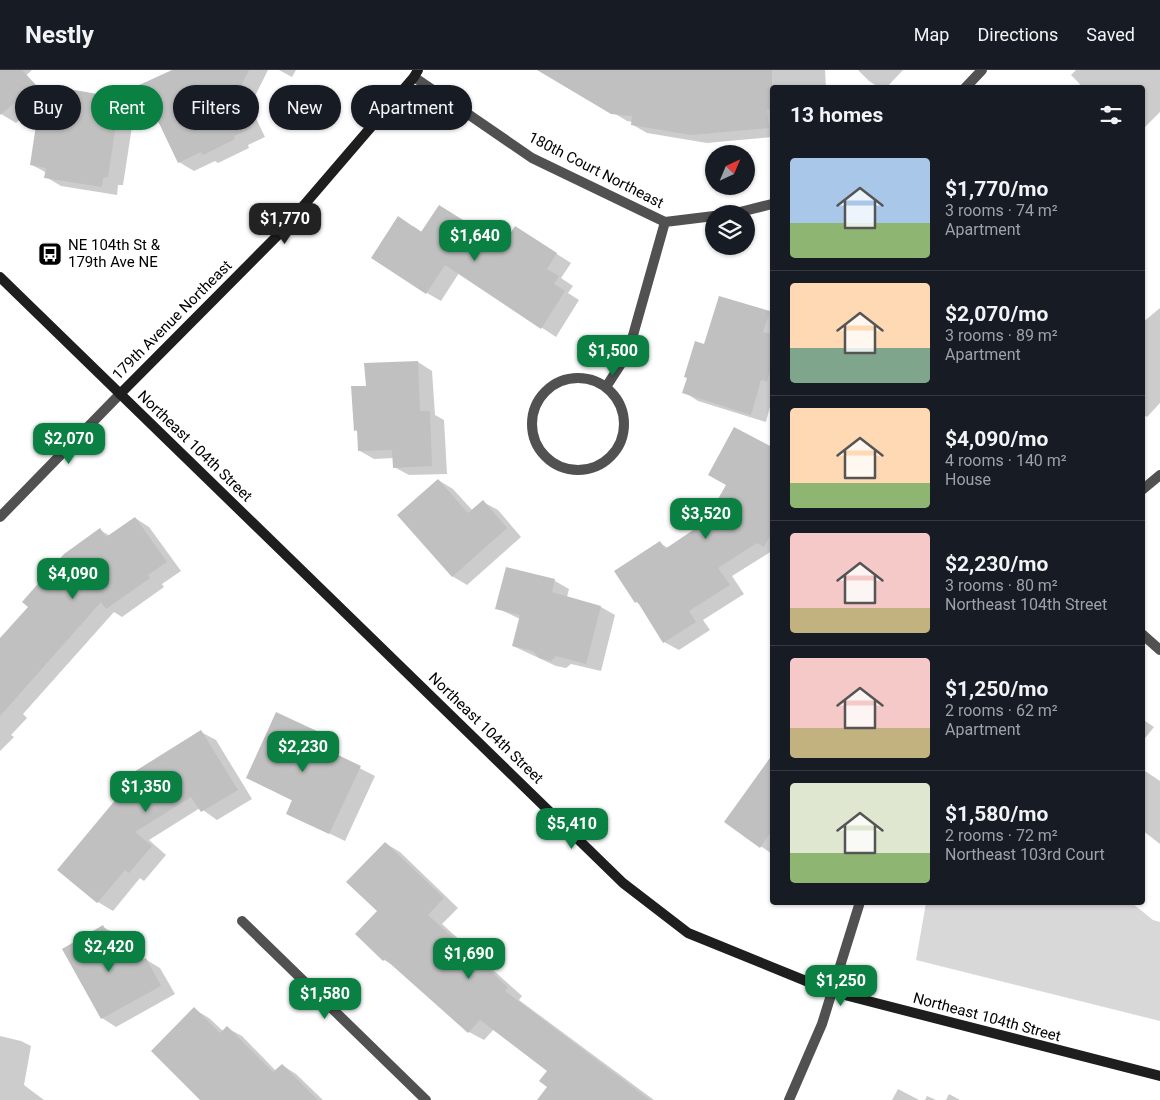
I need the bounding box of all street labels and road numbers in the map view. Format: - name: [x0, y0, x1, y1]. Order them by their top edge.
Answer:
- street label: 180th Court Northeast: [525, 128, 667, 212]
- street label: 179th Avenue Northeast: [109, 256, 236, 383]
- street label: Northeast 104th Street: [134, 387, 256, 505]
- street label: Northeast 104th Street: [425, 669, 547, 787]
- street label: Northeast 104th Street: [911, 989, 1063, 1045]

